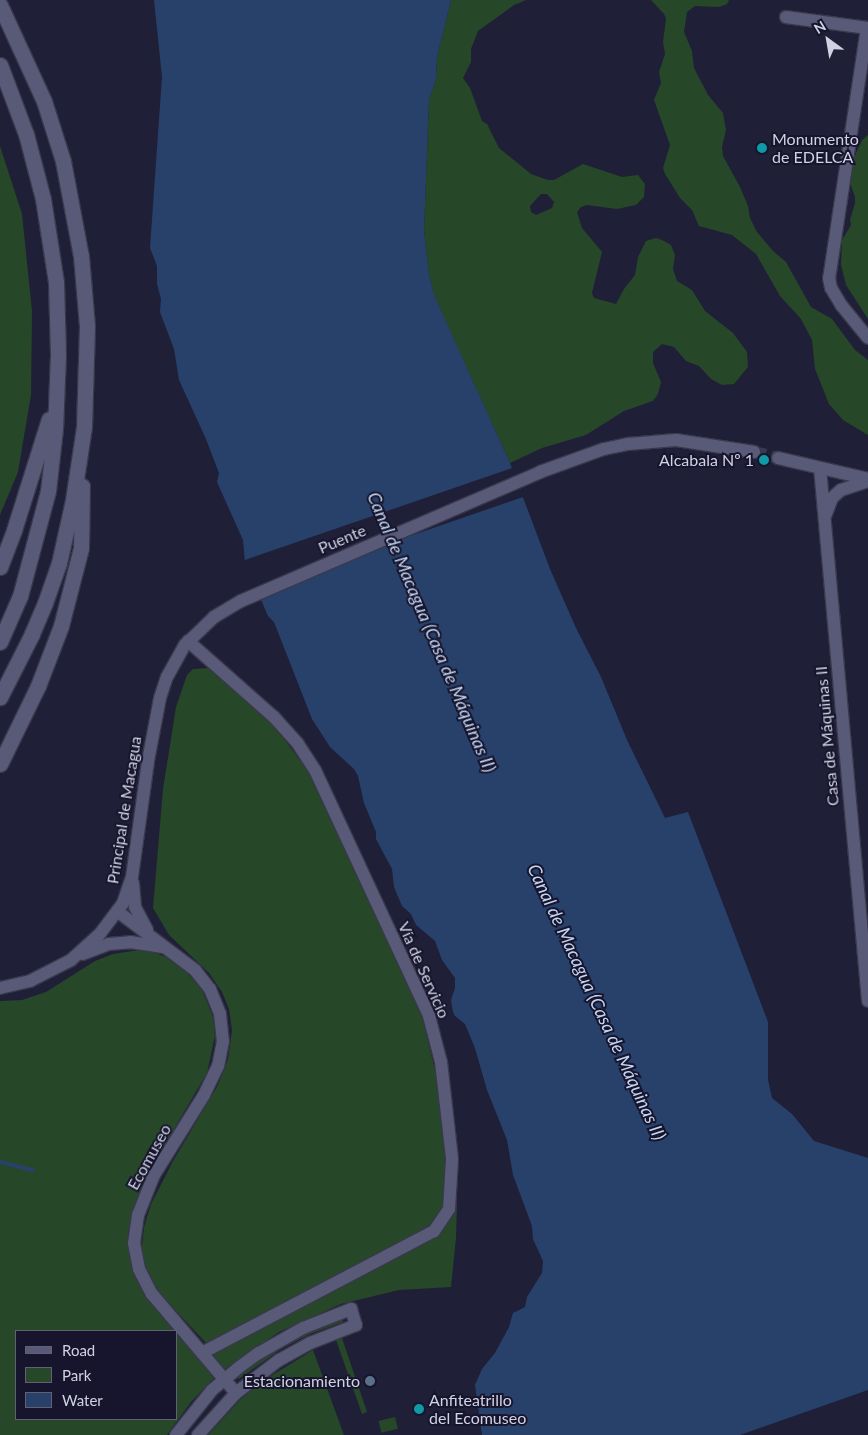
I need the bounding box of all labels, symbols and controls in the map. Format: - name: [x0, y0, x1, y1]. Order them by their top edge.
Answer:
- north arrow: [803, 15, 853, 65]
- text: N: [811, 17, 829, 37]
- place label: Monumento de EDELCA: [772, 129, 859, 167]
- marker: Monumento de EDELCA: [756, 142, 768, 154]
- place label: Alcabala Nº 1: [659, 450, 754, 470]
- marker: Alcabala Nº 1: [758, 454, 770, 466]
- water label: Canal de Macagua (Casa de Máquinas II): [363, 489, 501, 775]
- street label: Puente: [315, 520, 369, 558]
- street label: Casa de Máquinas II: [811, 665, 843, 807]
- street label: Principal de Macagua: [103, 735, 145, 885]
- water label: Canal de Macagua (Casa de Máquinas II): [523, 860, 671, 1144]
- street label: Vía de Servicio: [394, 919, 454, 1021]
- street label: Ecomuseo: [123, 1121, 175, 1193]
- legend: [15, 1330, 178, 1420]
- text: Road: [62, 1341, 95, 1359]
- text: Park: [62, 1366, 91, 1384]
- place label: Estacionamiento: [244, 1371, 360, 1391]
- marker: Estacionamiento: [364, 1375, 376, 1387]
- place label: Anfiteatrillo del Ecomuseo: [429, 1390, 526, 1428]
- text: Water: [62, 1391, 103, 1409]
- marker: Anfiteatrillo del Ecomuseo: [413, 1403, 425, 1415]

